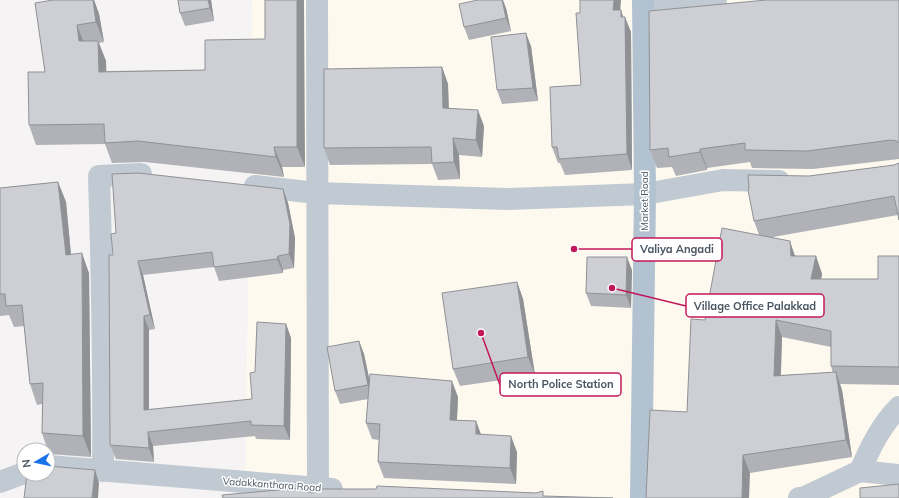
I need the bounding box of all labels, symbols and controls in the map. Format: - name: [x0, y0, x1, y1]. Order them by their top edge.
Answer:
- street label: Market Road: [638, 171, 651, 231]
- callout: Valiya Angadi: [632, 238, 722, 261]
- text: Valiya Angadi: [639, 242, 714, 256]
- callout: Village Office Palakkad: [686, 294, 824, 317]
- text: Village Office Palakkad: [693, 299, 816, 313]
- callout: North Police Station: [500, 373, 621, 396]
- text: North Police Station: [508, 377, 614, 391]
- north arrow: [16, 442, 56, 482]
- text: N: [19, 458, 34, 469]
- street label: Vadakkanthara Road: [222, 475, 322, 494]

